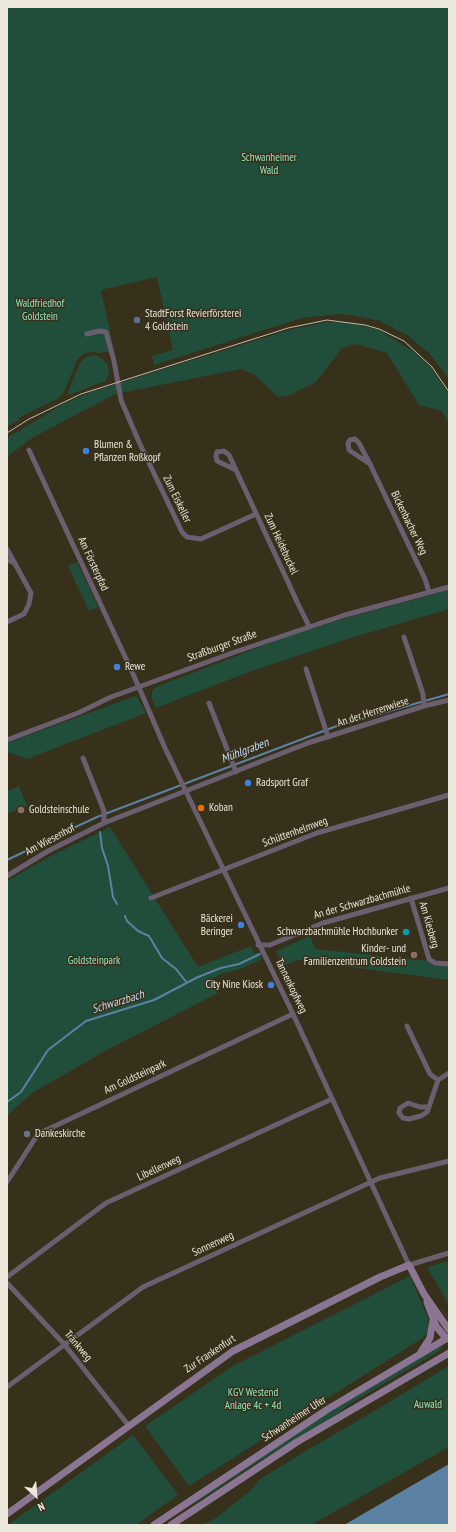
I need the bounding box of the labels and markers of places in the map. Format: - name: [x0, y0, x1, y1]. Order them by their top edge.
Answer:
- place label: StadtForst Revierförsterei 4 Goldstein: [145, 307, 241, 333]
- marker: StadtForst Revierförsterei 4 Goldstein: [132, 315, 142, 325]
- place label: Blumen & Pflanzen Roßkopf: [94, 438, 160, 464]
- marker: Blumen & Pflanzen Roßkopf: [81, 446, 91, 456]
- place label: Rewe: [125, 660, 145, 674]
- marker: Rewe: [112, 662, 122, 672]
- place label: Radsport Graf: [256, 776, 308, 790]
- marker: Radsport Graf: [243, 778, 253, 788]
- place label: Koban: [209, 801, 233, 815]
- place label: Goldsteinschule: [29, 803, 89, 817]
- marker: Koban: [196, 803, 206, 813]
- marker: Goldsteinschule: [16, 805, 26, 815]
- place label: Bäckerei Beringer: [201, 912, 233, 938]
- marker: Bäckerei Beringer: [236, 920, 246, 930]
- place label: Schwarzbachmühle Hochbunker: [277, 925, 398, 939]
- marker: Schwarzbachmühle Hochbunker: [401, 927, 411, 937]
- place label: Kinder- und Familienzentrum Goldstein: [304, 942, 406, 968]
- marker: Kinder- und Familienzentrum Goldstein: [409, 950, 419, 960]
- place label: City Nine Kiosk: [206, 978, 263, 992]
- marker: City Nine Kiosk: [266, 980, 276, 990]
- place label: Dankeskirche: [35, 1127, 85, 1141]
- marker: Dankeskirche: [22, 1129, 32, 1139]

